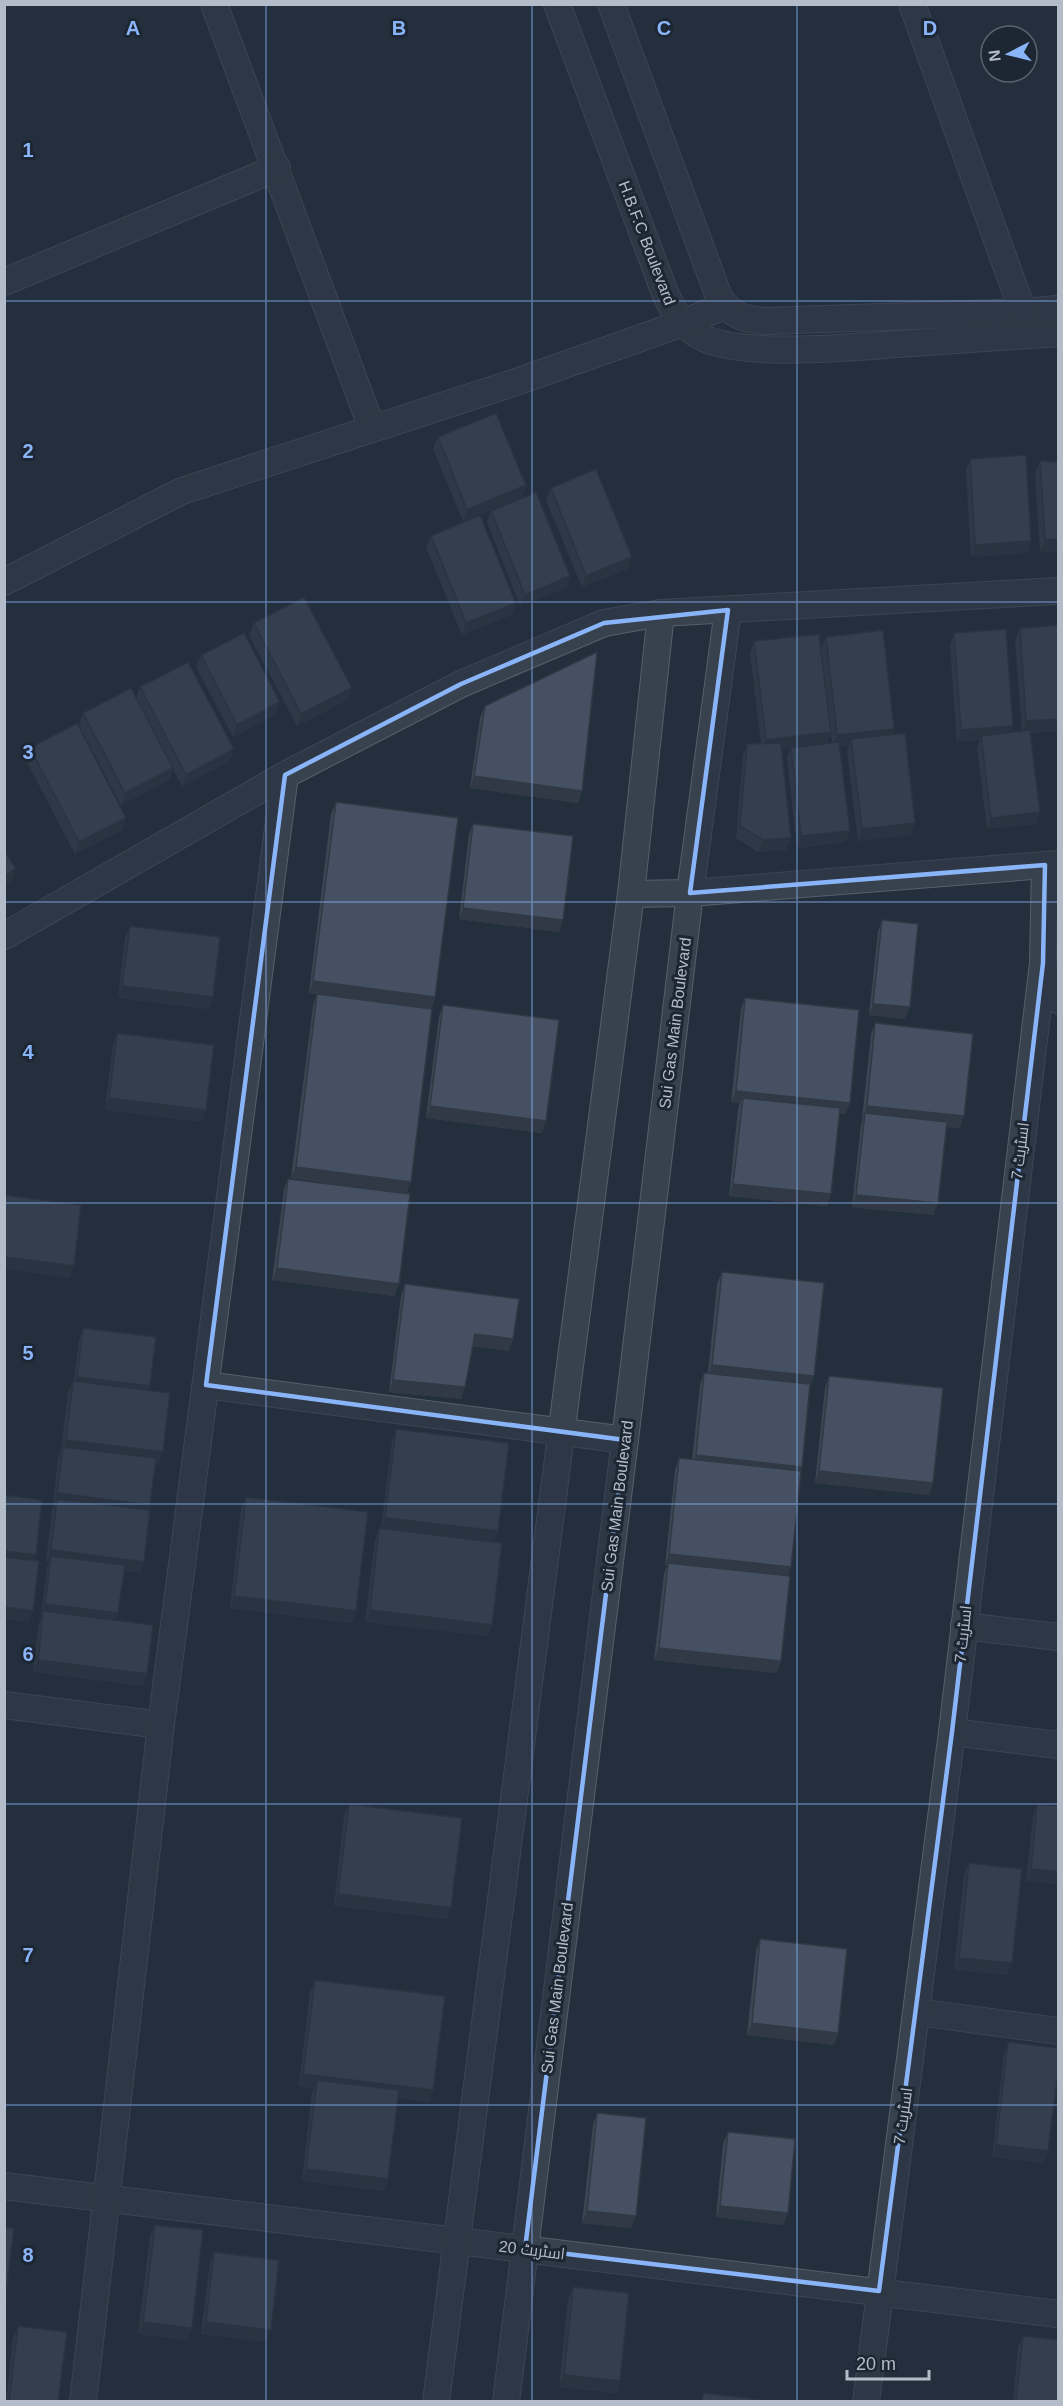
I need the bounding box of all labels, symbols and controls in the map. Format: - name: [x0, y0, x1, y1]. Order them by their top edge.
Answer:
- text: A: [126, 17, 140, 39]
- text: B: [392, 17, 406, 39]
- text: C: [657, 17, 671, 39]
- text: D: [923, 17, 937, 39]
- north arrow: [979, 24, 1039, 84]
- text: N: [985, 49, 1004, 63]
- text: 1: [22, 139, 34, 161]
- street label: H.B.F.C Boulevard: [615, 179, 679, 307]
- text: 2: [22, 440, 34, 462]
- text: 3: [22, 741, 34, 763]
- street label: Sui Gas Main Boulevard: [656, 936, 694, 1110]
- text: 4: [22, 1041, 34, 1063]
- street label: اسٹریٹ 7: [1008, 1121, 1033, 1181]
- text: 5: [22, 1342, 34, 1364]
- street label: Sui Gas Main Boulevard: [598, 1419, 636, 1593]
- street label: اسٹریٹ 7: [952, 1604, 975, 1664]
- text: 6: [22, 1643, 34, 1665]
- street label: Sui Gas Main Boulevard: [538, 1901, 576, 2075]
- text: 7: [22, 1944, 34, 1966]
- street label: اسٹریٹ 7: [891, 2086, 916, 2146]
- street label: اسٹریٹ 20: [498, 2238, 566, 2263]
- text: 8: [22, 2244, 34, 2266]
- scale bar: [847, 2343, 930, 2381]
- text: 20 m: [856, 2354, 896, 2374]

